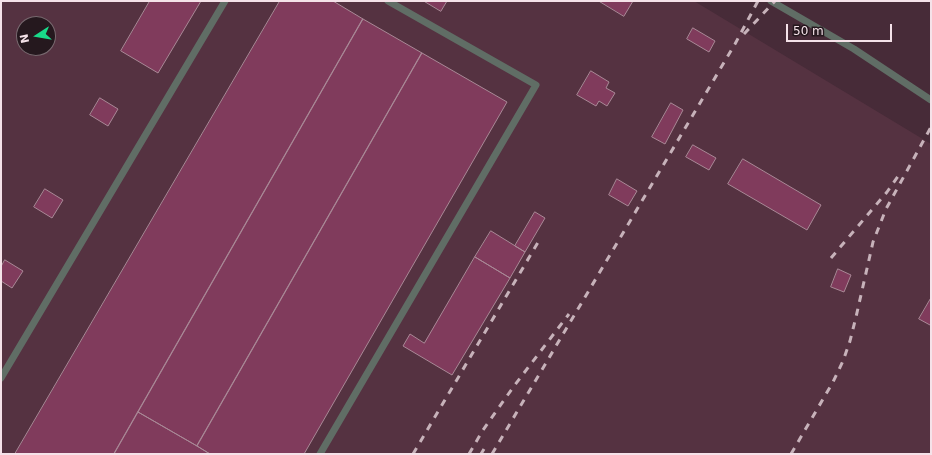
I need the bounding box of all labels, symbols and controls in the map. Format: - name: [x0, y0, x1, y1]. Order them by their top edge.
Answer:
- north arrow: [16, 16, 56, 56]
- scale bar: [788, 16, 894, 42]
- text: 50 m: [793, 24, 824, 38]
- text: N: [17, 33, 32, 44]

